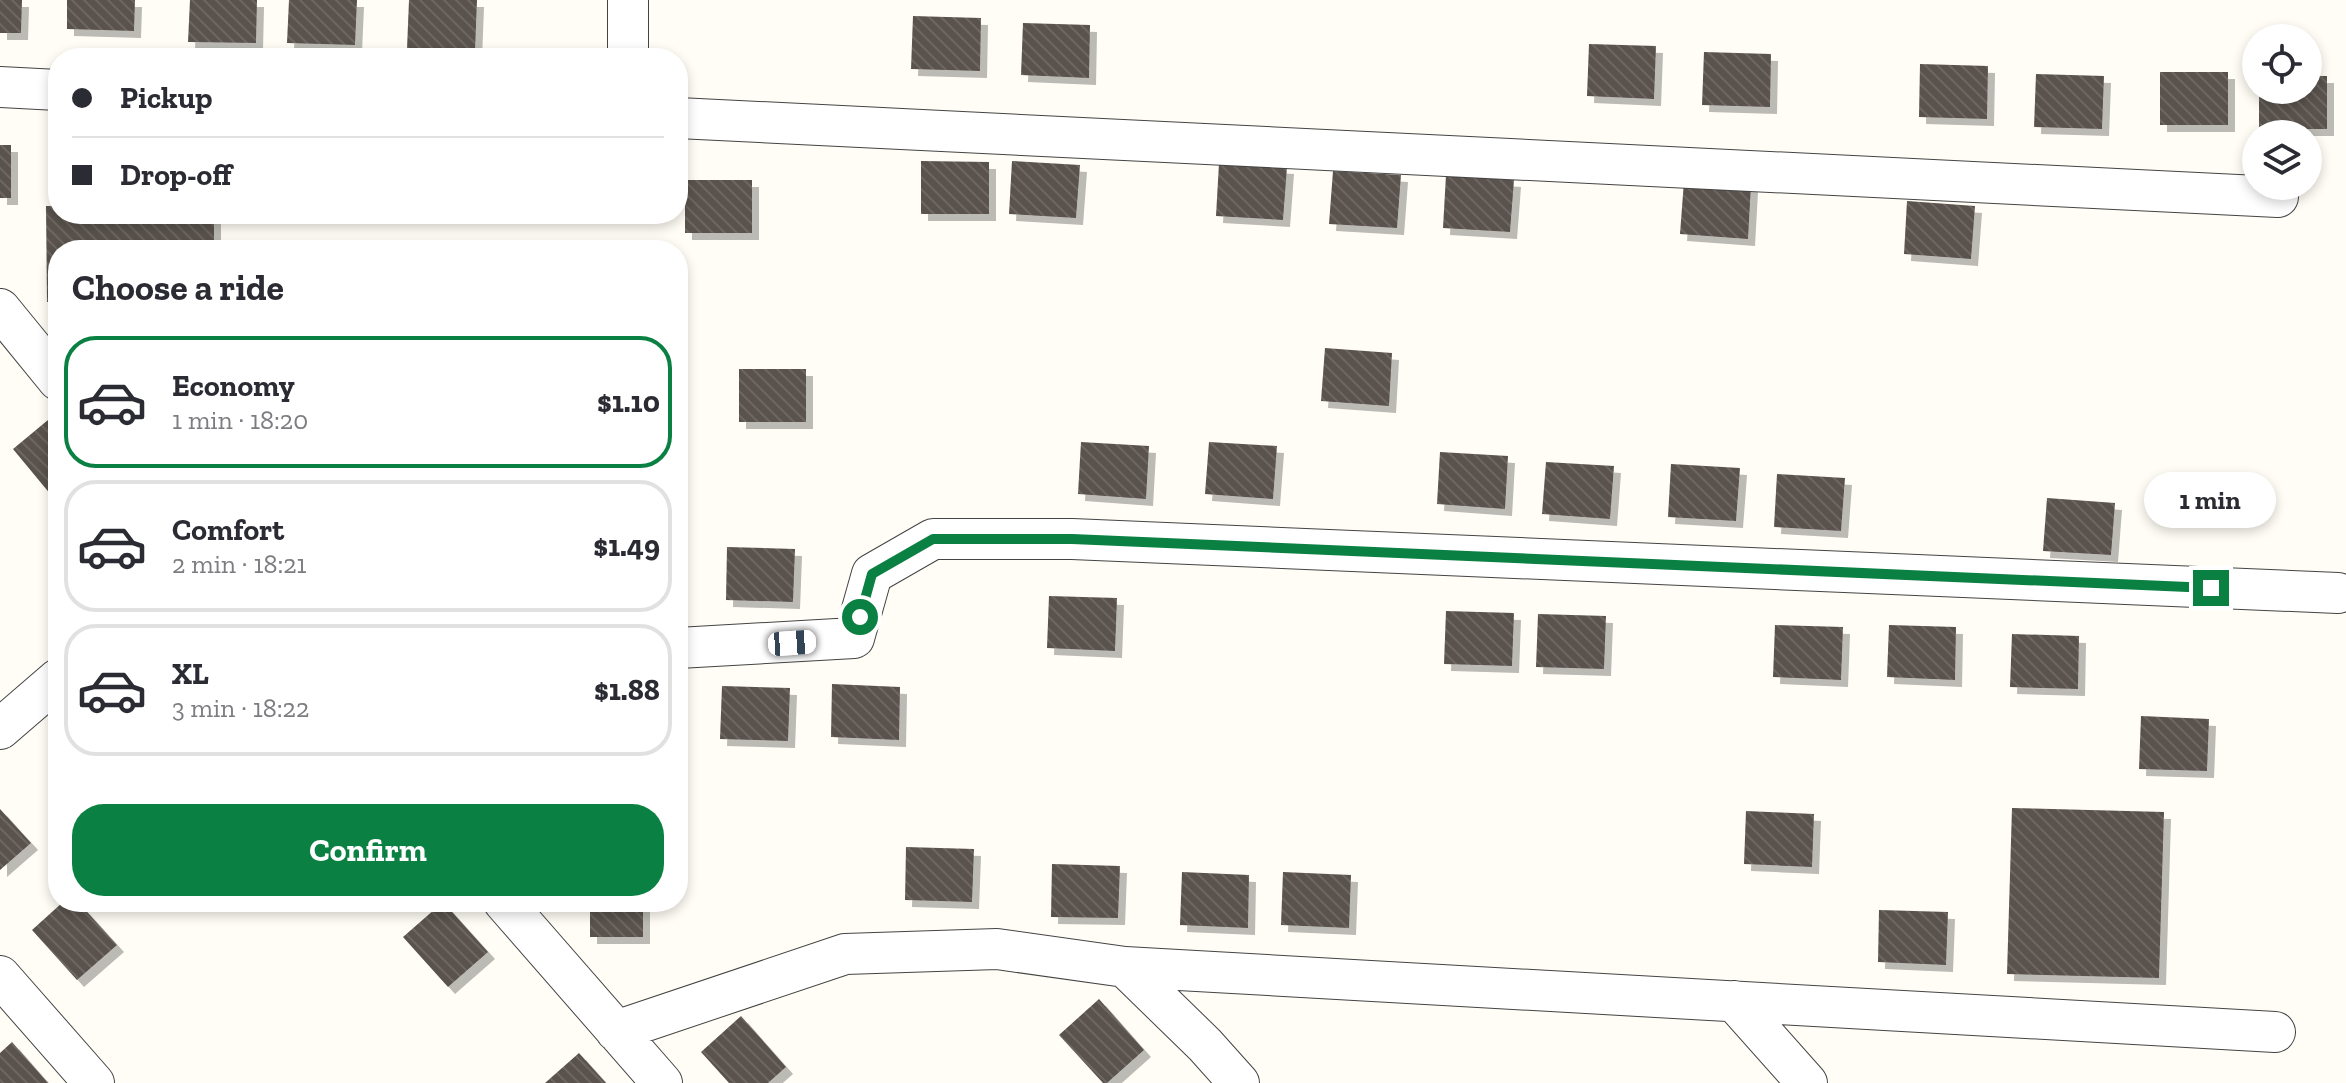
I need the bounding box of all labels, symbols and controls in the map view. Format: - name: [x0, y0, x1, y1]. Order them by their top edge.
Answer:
- map controls: [2242, 24, 2322, 200]
- button: locate: [2242, 24, 2322, 104]
- text: Pickup: [120, 80, 212, 116]
- button: layers: [2242, 120, 2322, 200]
- text: Drop-off: [120, 157, 232, 193]
- text: Choose a ride: [72, 266, 284, 309]
- icon: car: [76, 366, 148, 438]
- text: Economy: [172, 368, 295, 404]
- text: $1.10: [597, 384, 660, 420]
- text: 1 min · 18:20: [172, 404, 308, 436]
- callout: 1 min: [2145, 472, 2277, 528]
- text: 1 min: [2179, 484, 2241, 516]
- icon: car: [76, 510, 148, 582]
- text: Comfort: [172, 512, 284, 548]
- text: $1.49: [593, 528, 660, 564]
- text: 2 min · 18:21: [172, 548, 307, 580]
- route end: [2193, 570, 2229, 606]
- route start: [842, 599, 878, 635]
- car: [767, 629, 817, 657]
- icon: car: [76, 654, 148, 726]
- text: XL: [172, 656, 209, 692]
- text: $1.88: [594, 672, 660, 708]
- text: 3 min · 18:22: [172, 692, 309, 724]
- button: Confirm: [72, 804, 664, 896]

